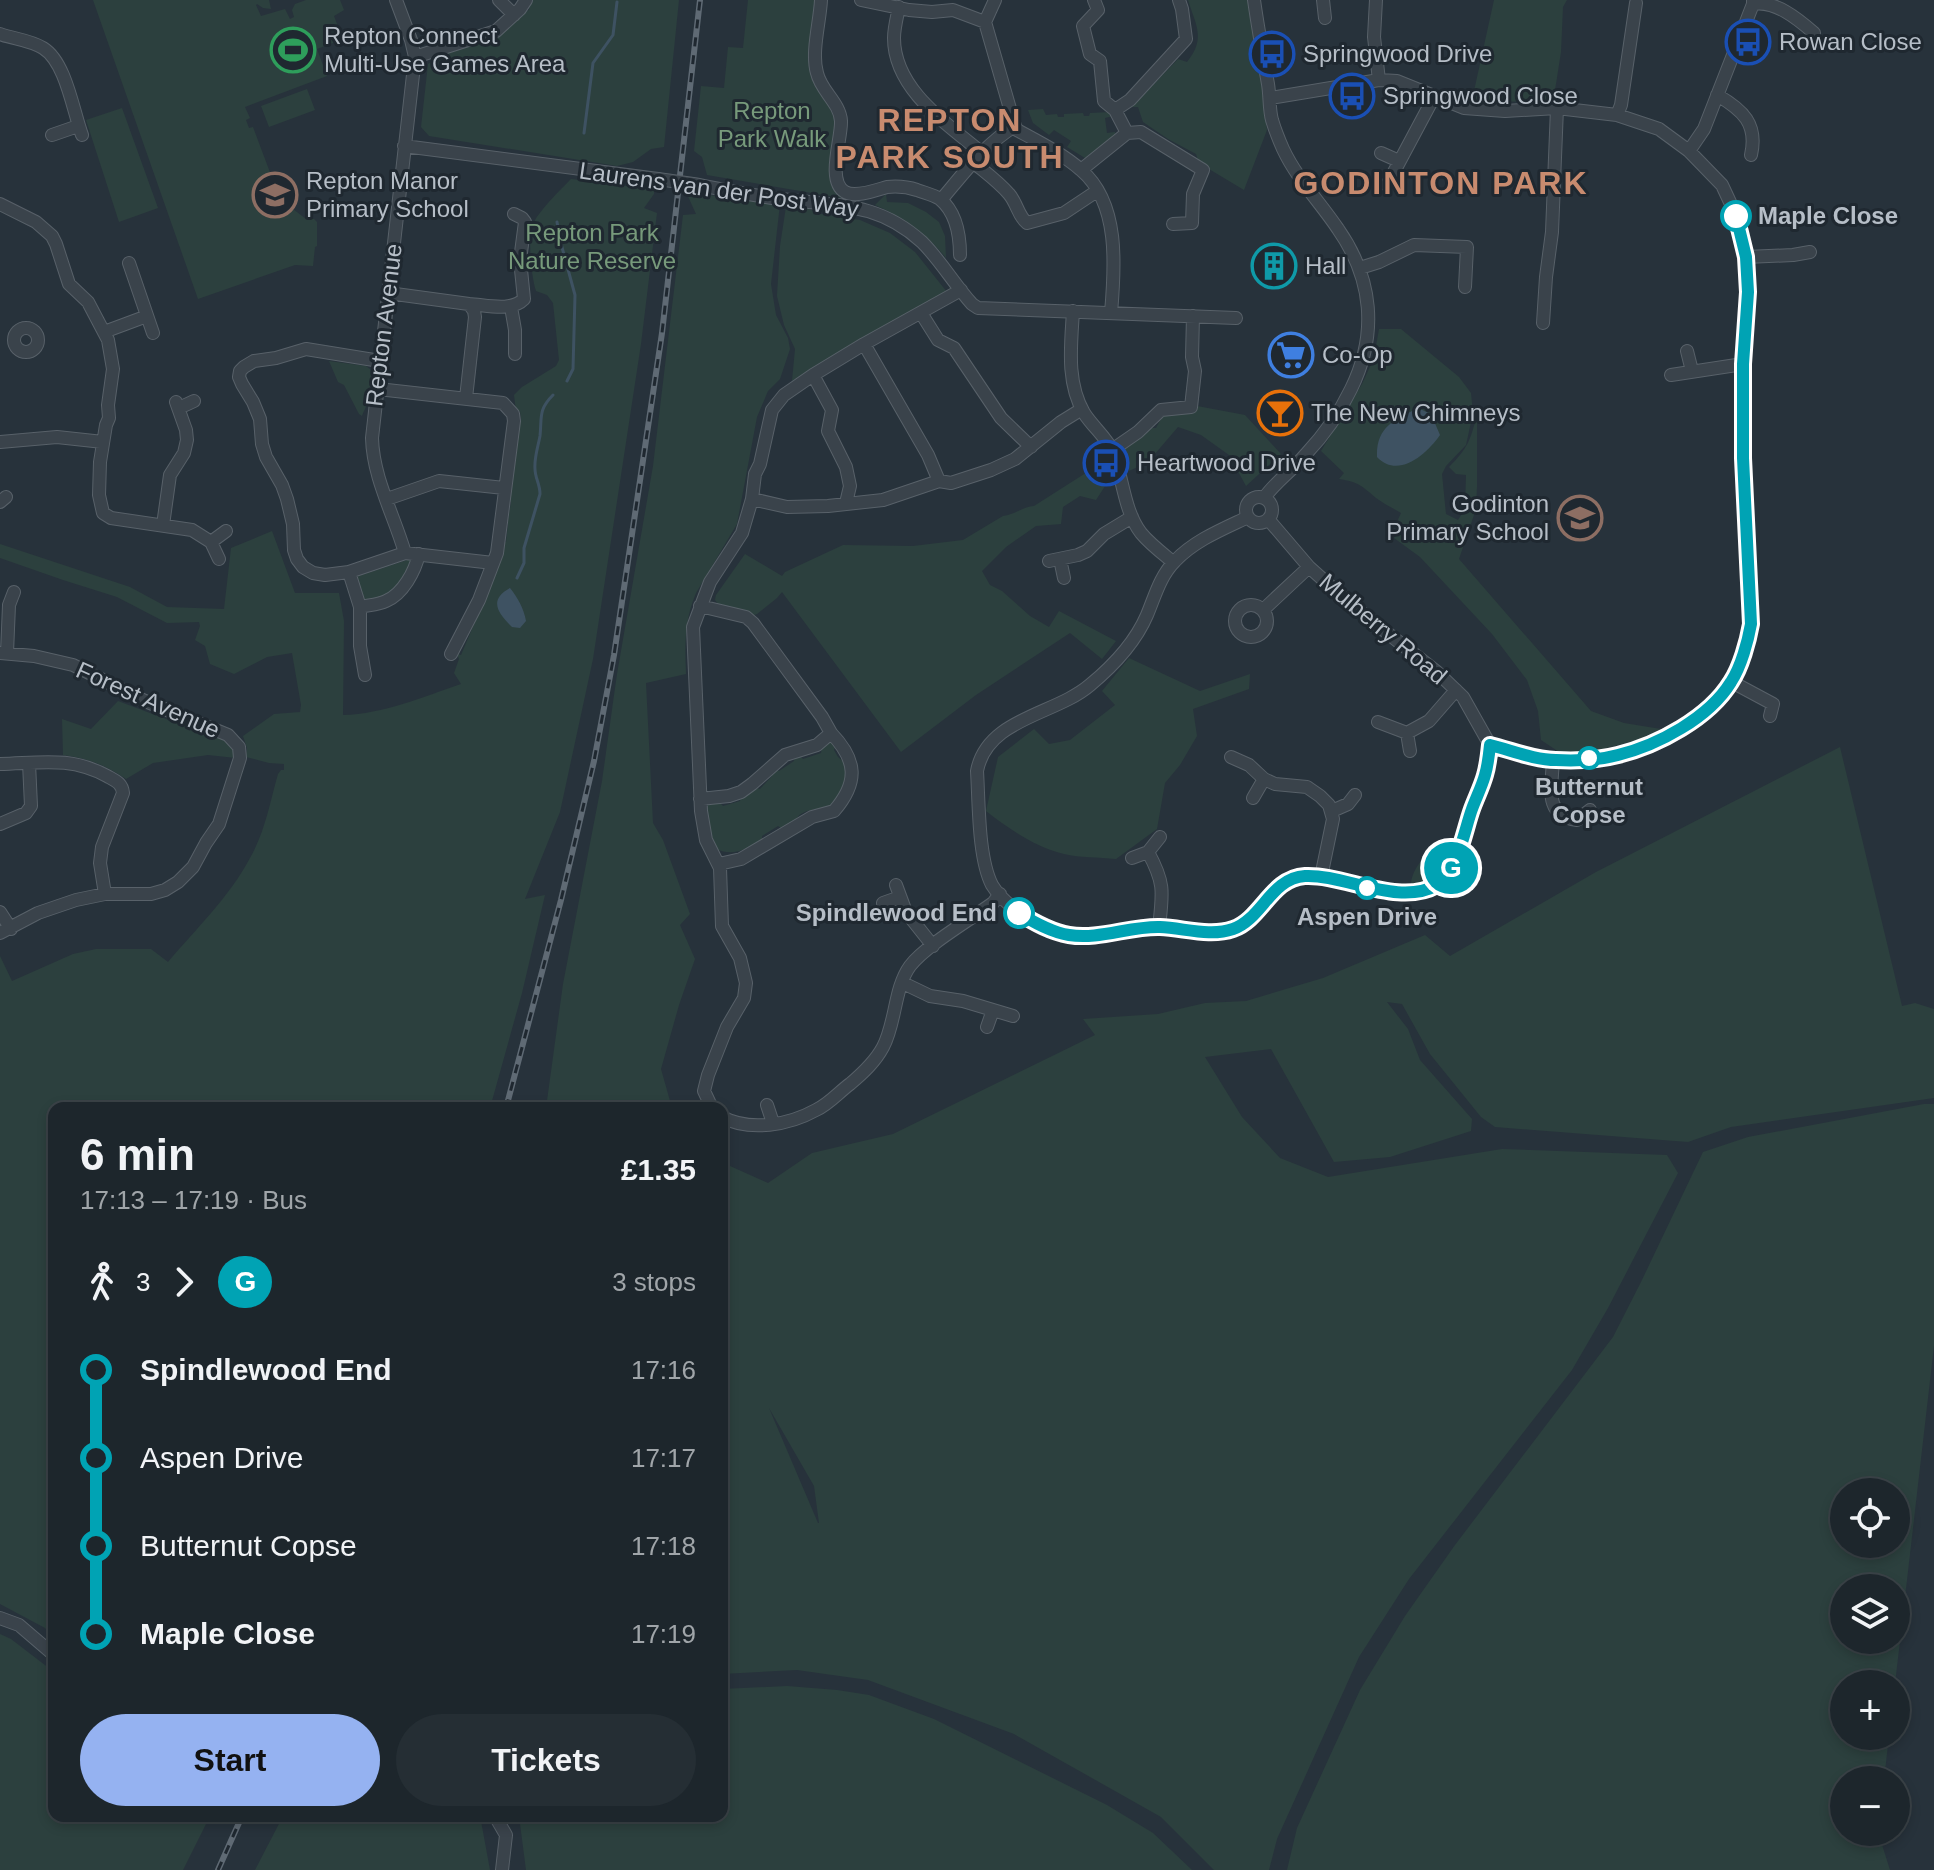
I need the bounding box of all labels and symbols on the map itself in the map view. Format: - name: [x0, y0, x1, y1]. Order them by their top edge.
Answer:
- bus stop icon: Rowan Close: [1724, 18, 1772, 66]
- place label: Repton Connect Multi-Use Games Area: [324, 22, 566, 77]
- sports icon: Repton Connect Multi-Use Games Area: [269, 26, 317, 74]
- place label: Rowan Close: [1779, 28, 1922, 55]
- bus stop icon: Springwood Drive: [1248, 30, 1296, 78]
- place label: Springwood Drive: [1303, 40, 1492, 67]
- bus stop icon: Springwood Close: [1328, 72, 1376, 120]
- place label: Springwood Close: [1383, 82, 1578, 109]
- park label: Repton Park Walk: [718, 97, 827, 152]
- district label: REPTON PARK SOUTH: [835, 102, 1065, 175]
- street label: Laurens van der Post Way: [578, 157, 861, 222]
- district label: GODINTON PARK: [1293, 165, 1589, 201]
- place label: Repton Manor Primary School: [306, 167, 469, 222]
- school or university icon: Repton Manor Primary School: [251, 171, 299, 219]
- marker: Maple Close: [1721, 201, 1751, 231]
- place label: Maple Close: [1758, 202, 1898, 229]
- park label: Repton Park Nature Reserve: [508, 219, 676, 274]
- street label: Repton Avenue: [360, 242, 407, 408]
- building icon: Hall: [1250, 242, 1298, 290]
- place label: Hall: [1305, 252, 1346, 279]
- supermarket icon: Co-Op: [1267, 331, 1315, 379]
- place label: Co-Op: [1322, 341, 1393, 368]
- bar icon: The New Chimneys: [1256, 389, 1304, 437]
- place label: The New Chimneys: [1311, 399, 1520, 426]
- bus stop icon: Heartwood Drive: [1082, 439, 1130, 487]
- place label: Heartwood Drive: [1137, 449, 1316, 476]
- place label: Godinton Primary School: [1386, 490, 1549, 545]
- school or university icon: Godinton Primary School: [1556, 494, 1604, 542]
- street label: Mulberry Road: [1314, 568, 1452, 690]
- street label: Forest Avenue: [72, 656, 224, 743]
- marker: Butternut Copse: [1578, 747, 1600, 769]
- place label: Butternut Copse: [1535, 773, 1643, 828]
- line badge: G: [1425, 842, 1477, 894]
- marker: Aspen Drive: [1356, 877, 1378, 899]
- marker: Spindlewood End: [1004, 898, 1034, 928]
- place label: Spindlewood End: [796, 899, 997, 926]
- place label: Aspen Drive: [1297, 903, 1437, 930]

